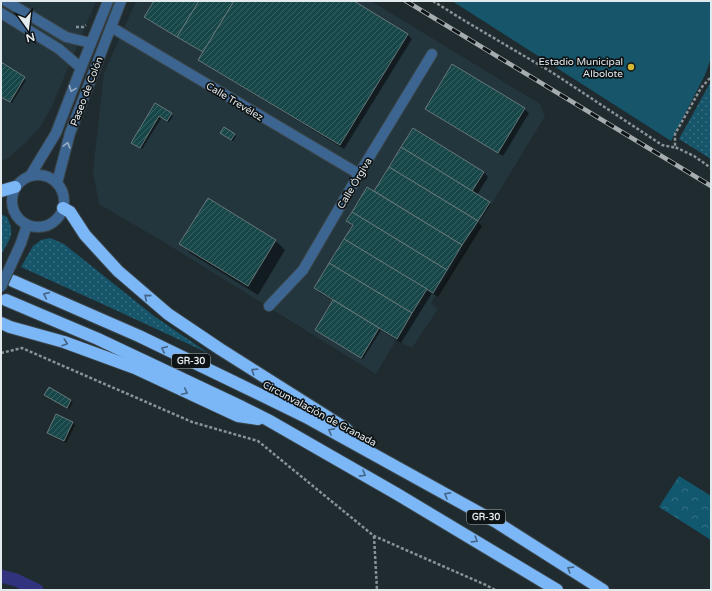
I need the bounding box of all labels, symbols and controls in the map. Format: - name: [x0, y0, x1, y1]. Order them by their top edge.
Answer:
- north arrow: [8, 8, 48, 48]
- text: N: [24, 30, 36, 45]
- street label: Paseo de Colón: [68, 55, 106, 128]
- place label: Estadio Municipal Albolote: [539, 56, 623, 80]
- marker: Estadio Municipal Albolote: [626, 62, 636, 72]
- street label: Calle Trevélez: [204, 80, 265, 124]
- one-way arrow: [69, 86, 77, 93]
- one-way arrow: [62, 142, 71, 149]
- street label: Calle Órgiva: [335, 156, 375, 211]
- one-way arrow: [42, 292, 49, 300]
- one-way arrow: [144, 294, 152, 301]
- one-way arrow: [61, 338, 68, 346]
- one-way arrow: [161, 346, 169, 354]
- road number: GR-30: [172, 354, 210, 368]
- one-way arrow: [251, 368, 258, 375]
- street label: Circunvalación de Granada: [260, 379, 379, 449]
- one-way arrow: [182, 387, 189, 395]
- one-way arrow: [328, 428, 335, 435]
- one-way arrow: [359, 470, 366, 477]
- one-way arrow: [444, 492, 451, 499]
- road number: GR-30: [467, 510, 505, 524]
- one-way arrow: [471, 535, 478, 543]
- one-way arrow: [567, 566, 574, 574]

